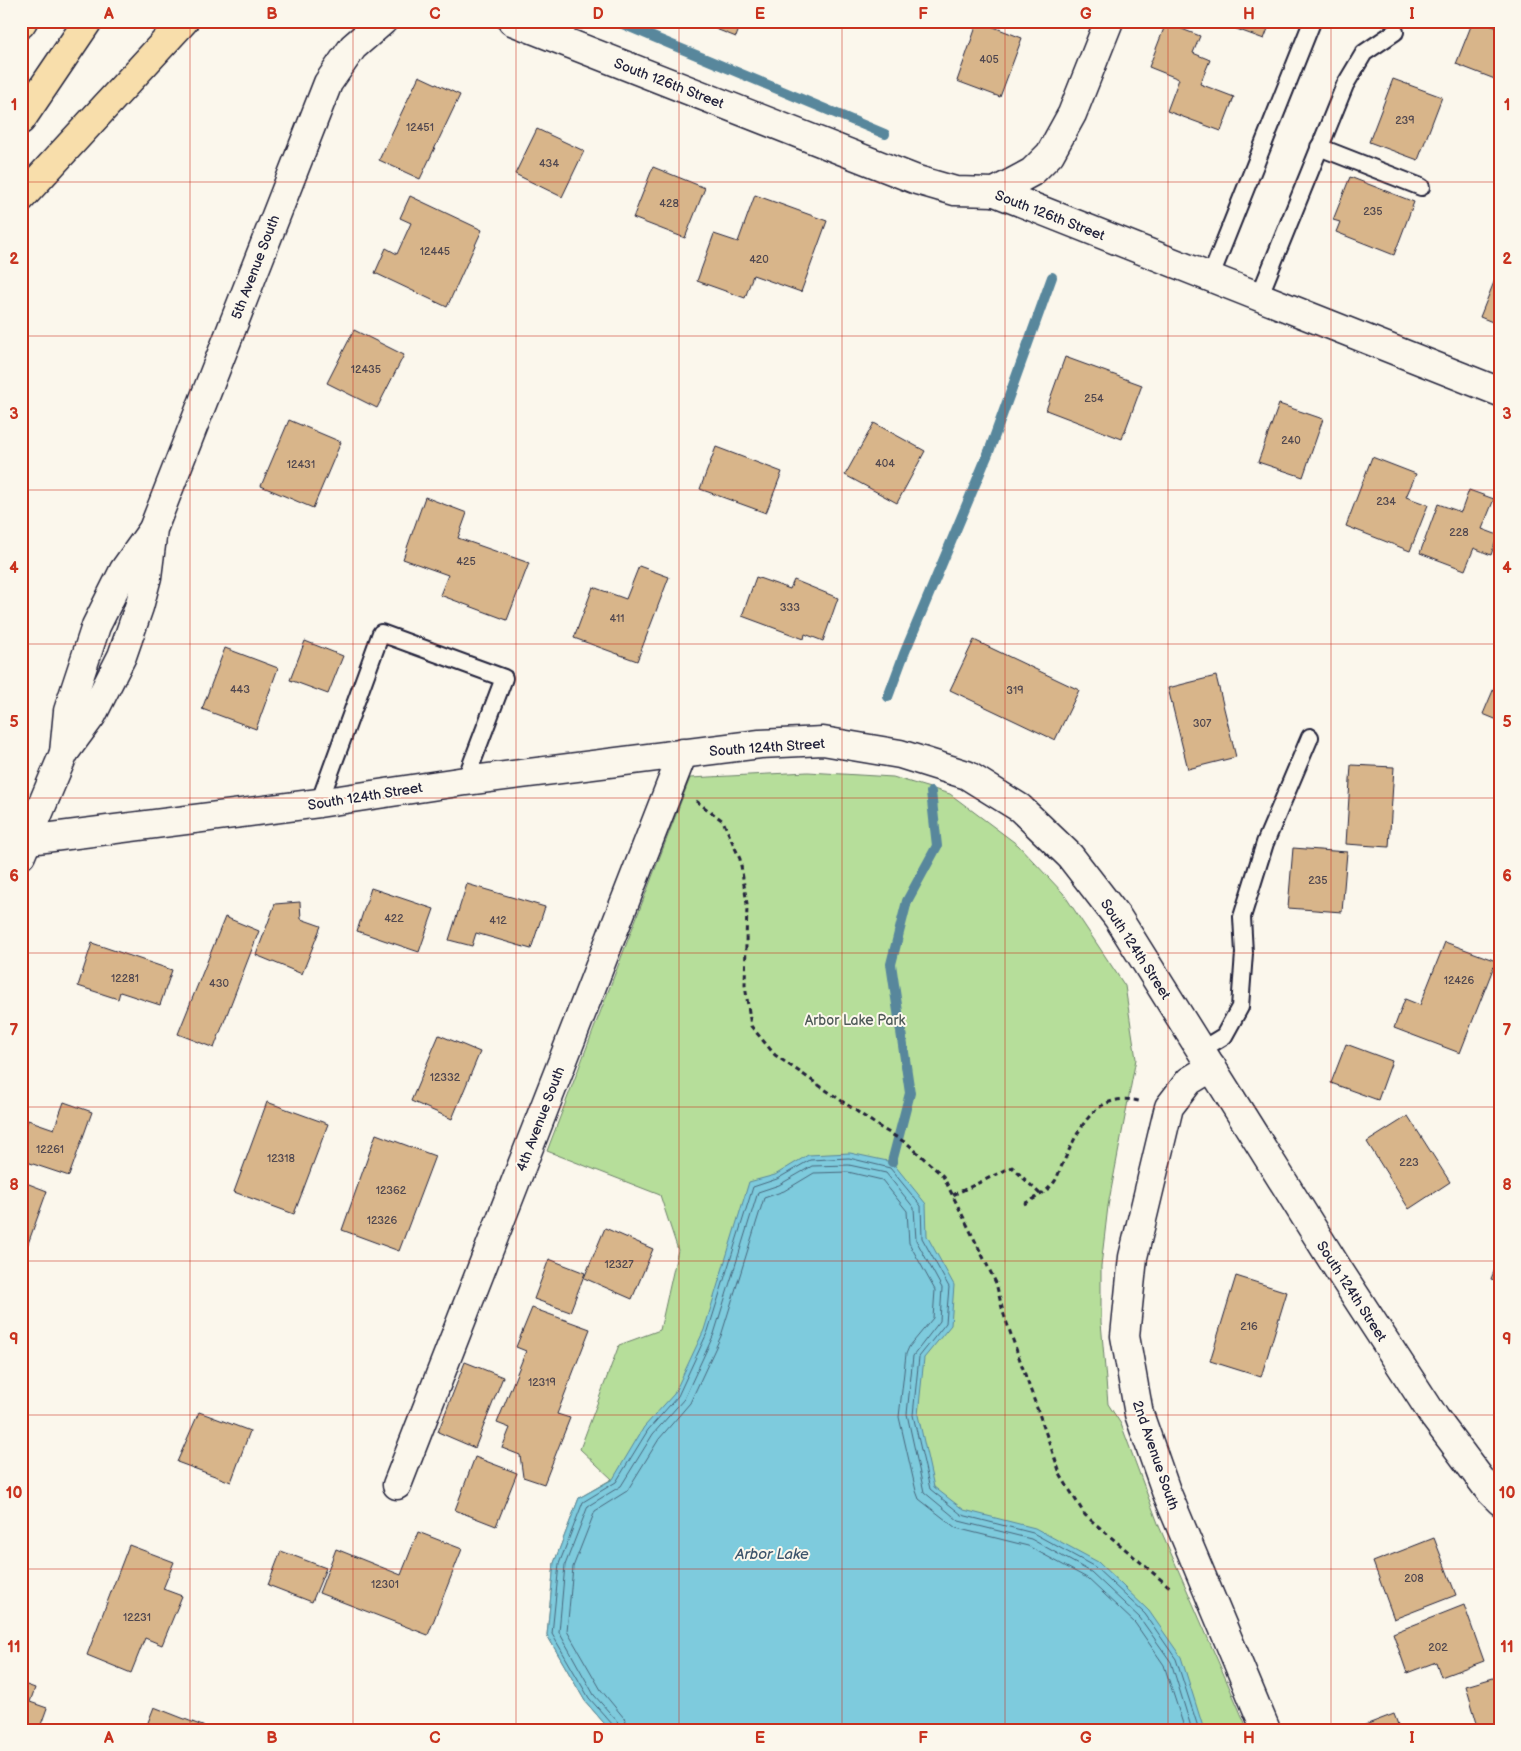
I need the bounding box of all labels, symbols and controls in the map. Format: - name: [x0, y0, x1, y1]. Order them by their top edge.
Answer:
- text: A: [103, 5, 114, 24]
- text: B: [266, 5, 278, 24]
- text: C: [429, 5, 441, 24]
- text: D: [592, 5, 604, 24]
- text: E: [755, 5, 765, 24]
- text: F: [918, 5, 928, 24]
- text: G: [1080, 5, 1092, 24]
- text: H: [1243, 5, 1255, 24]
- text: I: [1409, 5, 1415, 24]
- house number: 405: [979, 53, 999, 66]
- street label: South 126th Street: [612, 55, 727, 112]
- text: 1: [11, 96, 17, 115]
- text: 1: [1504, 96, 1510, 115]
- house number: 239: [1395, 114, 1415, 127]
- house number: 12451: [406, 121, 434, 134]
- house number: 434: [539, 157, 559, 170]
- street label: South 126th Street: [993, 187, 1108, 244]
- house number: 428: [659, 197, 679, 210]
- house number: 235: [1363, 205, 1383, 218]
- street label: 5th Avenue South: [228, 212, 283, 322]
- house number: 12445: [420, 245, 450, 258]
- text: 2: [9, 250, 19, 269]
- text: 2: [1502, 250, 1512, 269]
- house number: 420: [749, 253, 769, 266]
- house number: 12435: [351, 363, 381, 376]
- house number: 254: [1084, 392, 1104, 405]
- text: 3: [9, 405, 19, 424]
- text: 3: [1502, 405, 1512, 424]
- house number: 240: [1281, 434, 1301, 447]
- house number: 404: [875, 457, 895, 470]
- house number: 12431: [287, 458, 315, 471]
- house number: 234: [1376, 495, 1396, 508]
- house number: 228: [1449, 526, 1469, 539]
- house number: 425: [456, 555, 476, 568]
- text: 4: [9, 559, 19, 578]
- text: 4: [1502, 559, 1512, 578]
- house number: 333: [780, 601, 800, 614]
- house number: 411: [609, 612, 625, 625]
- house number: 443: [230, 683, 250, 696]
- house number: 319: [1006, 684, 1024, 697]
- text: 5: [9, 713, 19, 732]
- text: 5: [1502, 713, 1512, 732]
- house number: 307: [1193, 717, 1212, 730]
- street label: South 124th Street: [709, 735, 826, 760]
- street label: South 124th Street: [307, 779, 424, 814]
- text: 6: [9, 867, 19, 886]
- text: 6: [1502, 867, 1512, 886]
- house number: 235: [1308, 874, 1328, 887]
- street label: South 124th Street: [1097, 896, 1175, 1003]
- house number: 422: [384, 912, 404, 925]
- house number: 412: [489, 914, 507, 927]
- house number: 12281: [111, 972, 139, 985]
- house number: 12426: [1444, 974, 1475, 987]
- house number: 430: [209, 977, 229, 990]
- park label: Arbor Lake Park: [805, 1012, 905, 1029]
- text: 7: [10, 1021, 19, 1040]
- text: 7: [1503, 1021, 1512, 1040]
- street label: 4th Avenue South: [513, 1064, 568, 1174]
- house number: 12332: [430, 1071, 461, 1084]
- house number: 12261: [36, 1143, 64, 1156]
- house number: 12318: [267, 1152, 295, 1165]
- house number: 223: [1399, 1156, 1419, 1169]
- text: 8: [9, 1176, 19, 1195]
- text: 8: [1502, 1176, 1512, 1195]
- house number: 12362: [376, 1184, 407, 1197]
- house number: 12326: [367, 1214, 398, 1227]
- street label: South 124th Street: [1313, 1238, 1391, 1345]
- house number: 12327: [604, 1258, 634, 1271]
- house number: 216: [1240, 1320, 1258, 1333]
- text: 9: [9, 1330, 19, 1349]
- text: 9: [1502, 1330, 1512, 1349]
- house number: 12319: [528, 1376, 556, 1389]
- street label: 2nd Avenue South: [1129, 1398, 1182, 1512]
- text: 10: [6, 1484, 22, 1503]
- text: 10: [1499, 1484, 1515, 1503]
- water label: Arbor Lake: [734, 1545, 809, 1564]
- house number: 208: [1404, 1572, 1424, 1585]
- house number: 12301: [371, 1578, 399, 1591]
- house number: 12231: [123, 1611, 151, 1624]
- text: 11: [7, 1638, 21, 1657]
- text: 11: [1500, 1638, 1514, 1657]
- house number: 202: [1428, 1641, 1448, 1654]
- text: A: [103, 1729, 114, 1748]
- text: B: [266, 1729, 278, 1748]
- text: C: [429, 1729, 441, 1748]
- text: D: [592, 1729, 604, 1748]
- text: E: [755, 1729, 765, 1748]
- text: F: [918, 1729, 928, 1748]
- text: G: [1080, 1729, 1092, 1748]
- text: H: [1243, 1729, 1255, 1748]
- text: I: [1409, 1729, 1415, 1748]

